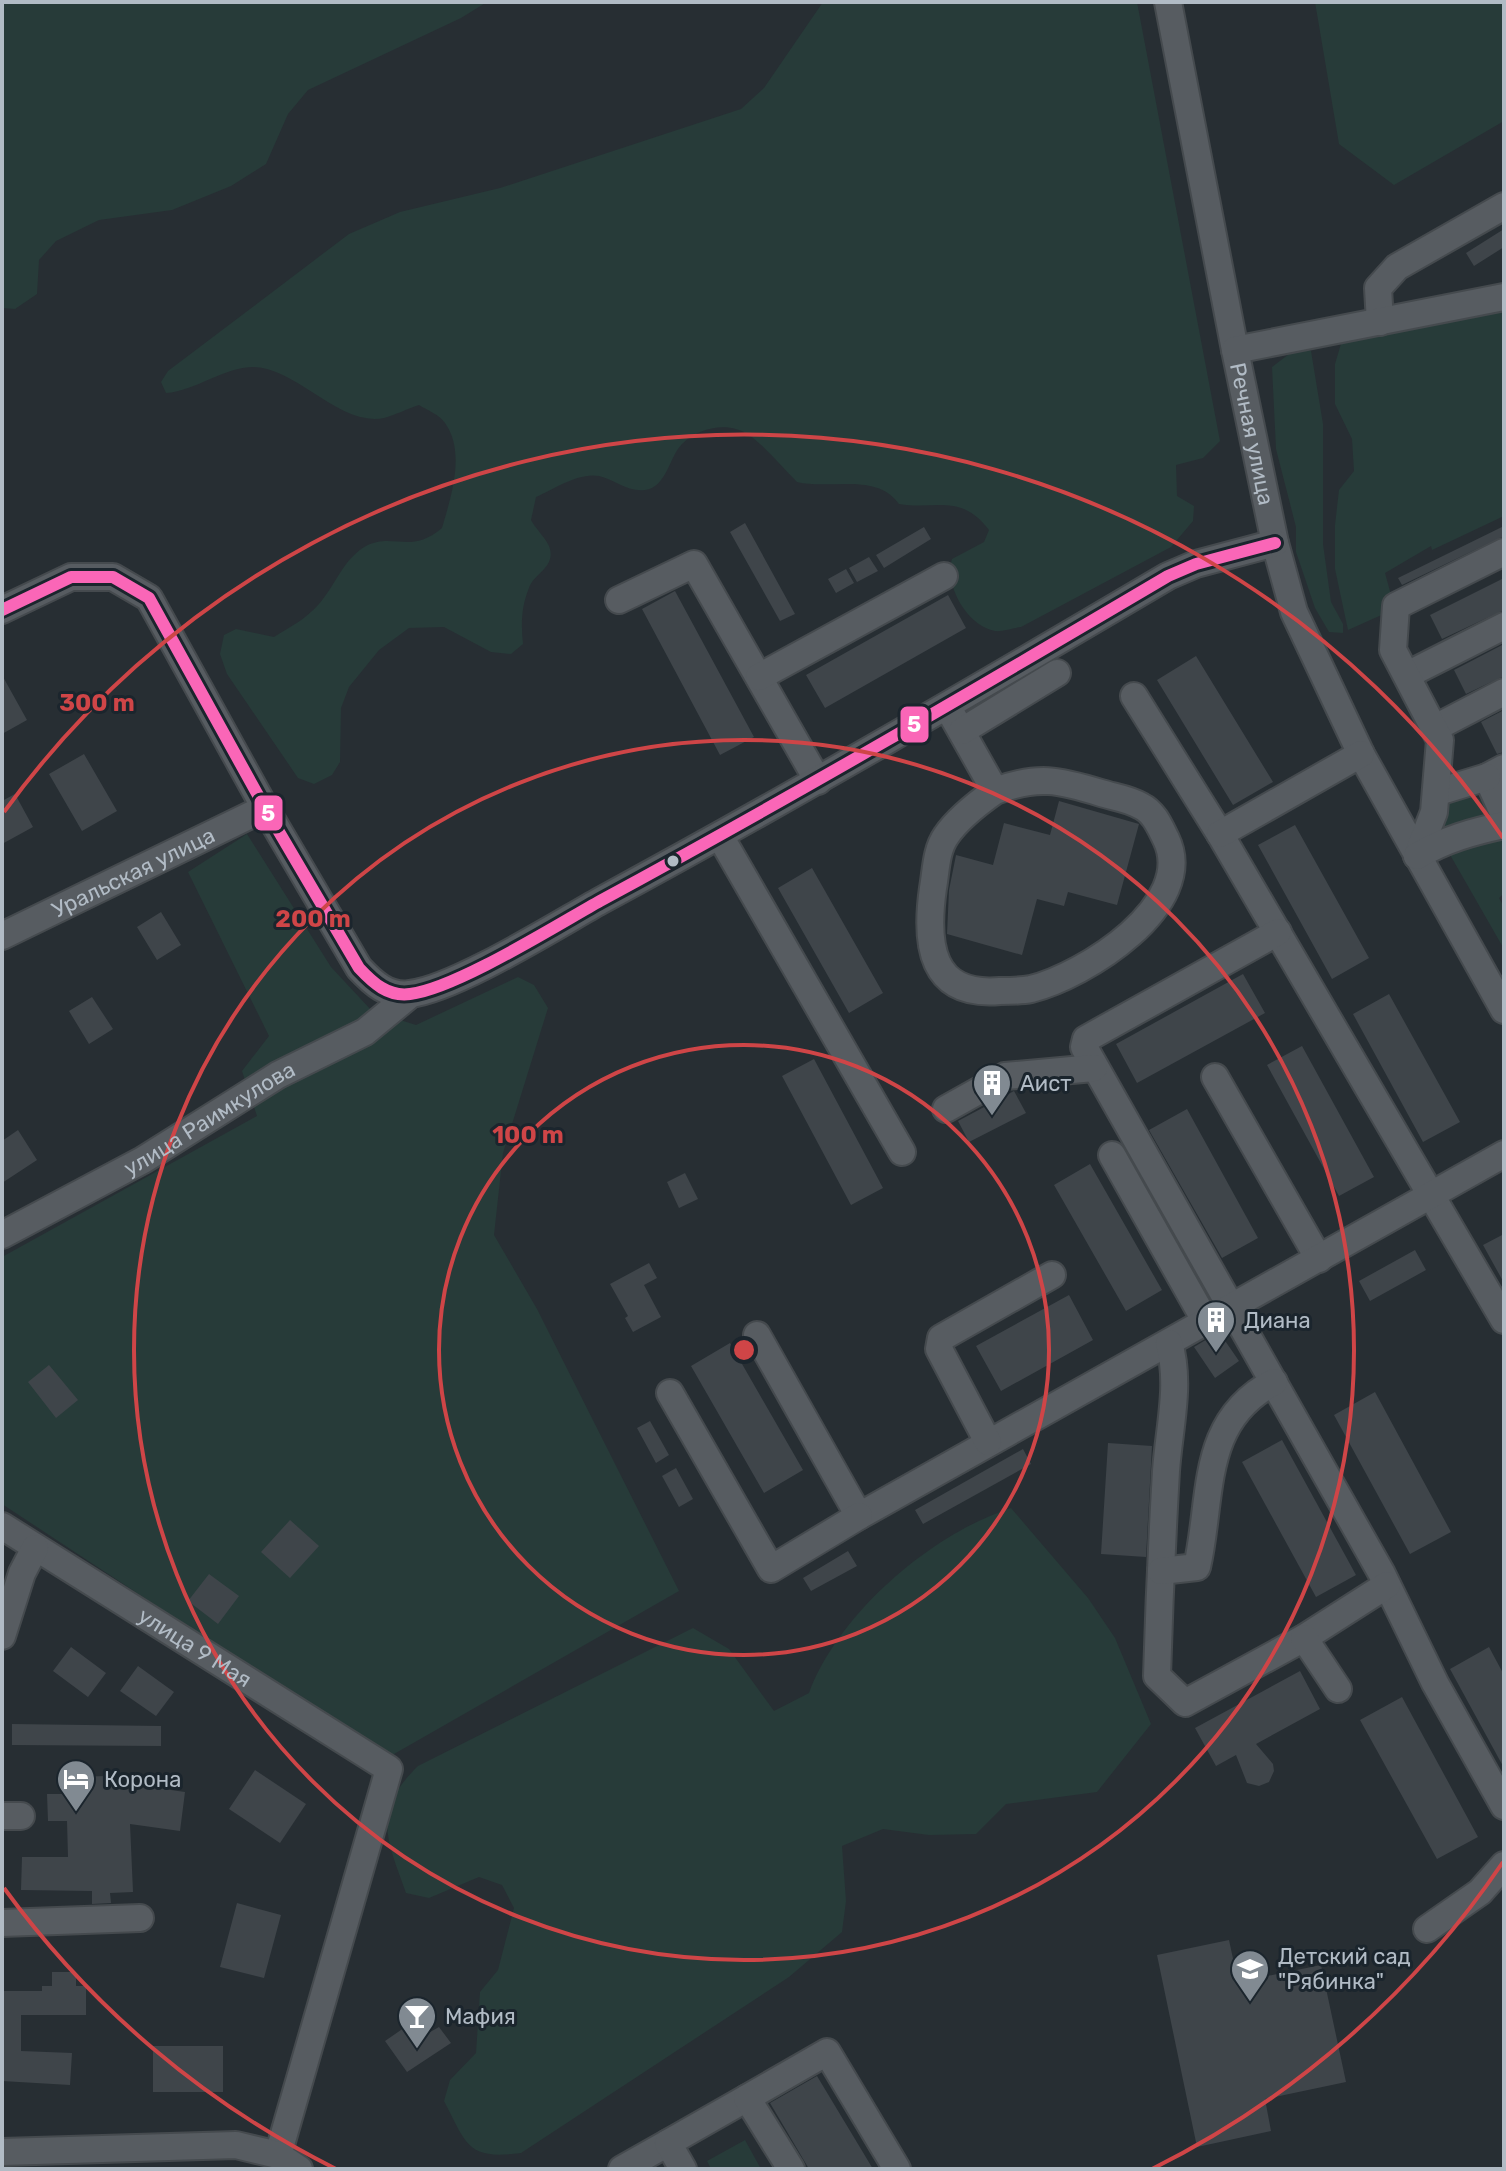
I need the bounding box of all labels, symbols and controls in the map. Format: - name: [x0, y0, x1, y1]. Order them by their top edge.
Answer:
- street label: Речная улица: [1224, 360, 1280, 507]
- text: 300 m: [59, 689, 135, 717]
- line badge: 5: [899, 705, 930, 744]
- text: 5: [907, 711, 921, 738]
- line badge: 5: [253, 794, 284, 832]
- text: 5: [261, 800, 275, 827]
- street label: Уральская улица: [47, 821, 219, 923]
- unlabelled marker: [665, 853, 681, 869]
- text: 200 m: [275, 905, 351, 933]
- street label: улица Раимкулова: [119, 1055, 299, 1181]
- building icon: Аист: [971, 1062, 1013, 1117]
- place label: Аист: [1020, 1070, 1072, 1097]
- text: 100 m: [492, 1121, 564, 1149]
- building icon: Диана: [1195, 1299, 1237, 1354]
- place label: Диана: [1244, 1307, 1311, 1334]
- centre of rings: [730, 1336, 758, 1364]
- street label: улица 9 Мая: [133, 1602, 257, 1693]
- hotel icon: Корона: [55, 1758, 97, 1813]
- place label: Корона: [104, 1766, 181, 1793]
- place label: Детский сад "Рябинка": [1278, 1943, 1411, 1995]
- school or university icon: Детский сад "Рябинка": [1229, 1948, 1271, 2003]
- bar icon: Мафия: [396, 1995, 438, 2050]
- place label: Мафия: [445, 2003, 516, 2030]

